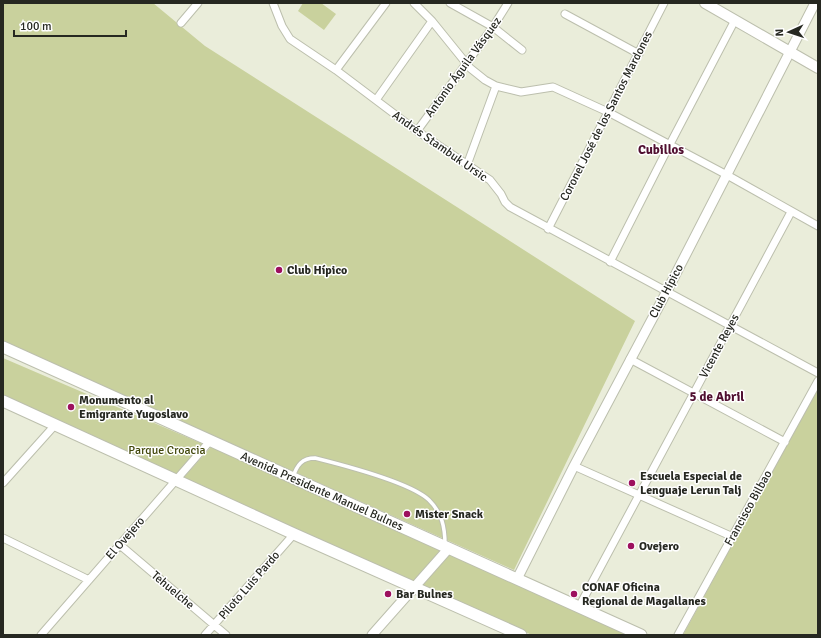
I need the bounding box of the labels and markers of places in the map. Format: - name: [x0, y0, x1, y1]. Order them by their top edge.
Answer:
- place label: Club Hípico: [287, 263, 347, 278]
- marker: Club Hípico: [274, 265, 284, 275]
- place label: Monumento al Emigrante Yugoslavo: [79, 393, 188, 422]
- marker: Monumento al Emigrante Yugoslavo: [66, 402, 76, 412]
- place label: Escuela Especial de Lenguaje Lerun Talj: [640, 469, 742, 498]
- marker: Escuela Especial de Lenguaje Lerun Talj: [627, 478, 637, 488]
- place label: Mister Snack: [415, 507, 484, 522]
- marker: Mister Snack: [402, 509, 412, 519]
- place label: Ovejero: [639, 539, 679, 554]
- marker: Ovejero: [626, 541, 636, 551]
- place label: CONAF Oficina Regional de Magallanes: [582, 580, 706, 609]
- place label: Bar Bulnes: [396, 587, 453, 602]
- marker: Bar Bulnes: [383, 589, 393, 599]
- marker: CONAF Oficina Regional de Magallanes: [569, 589, 579, 599]

